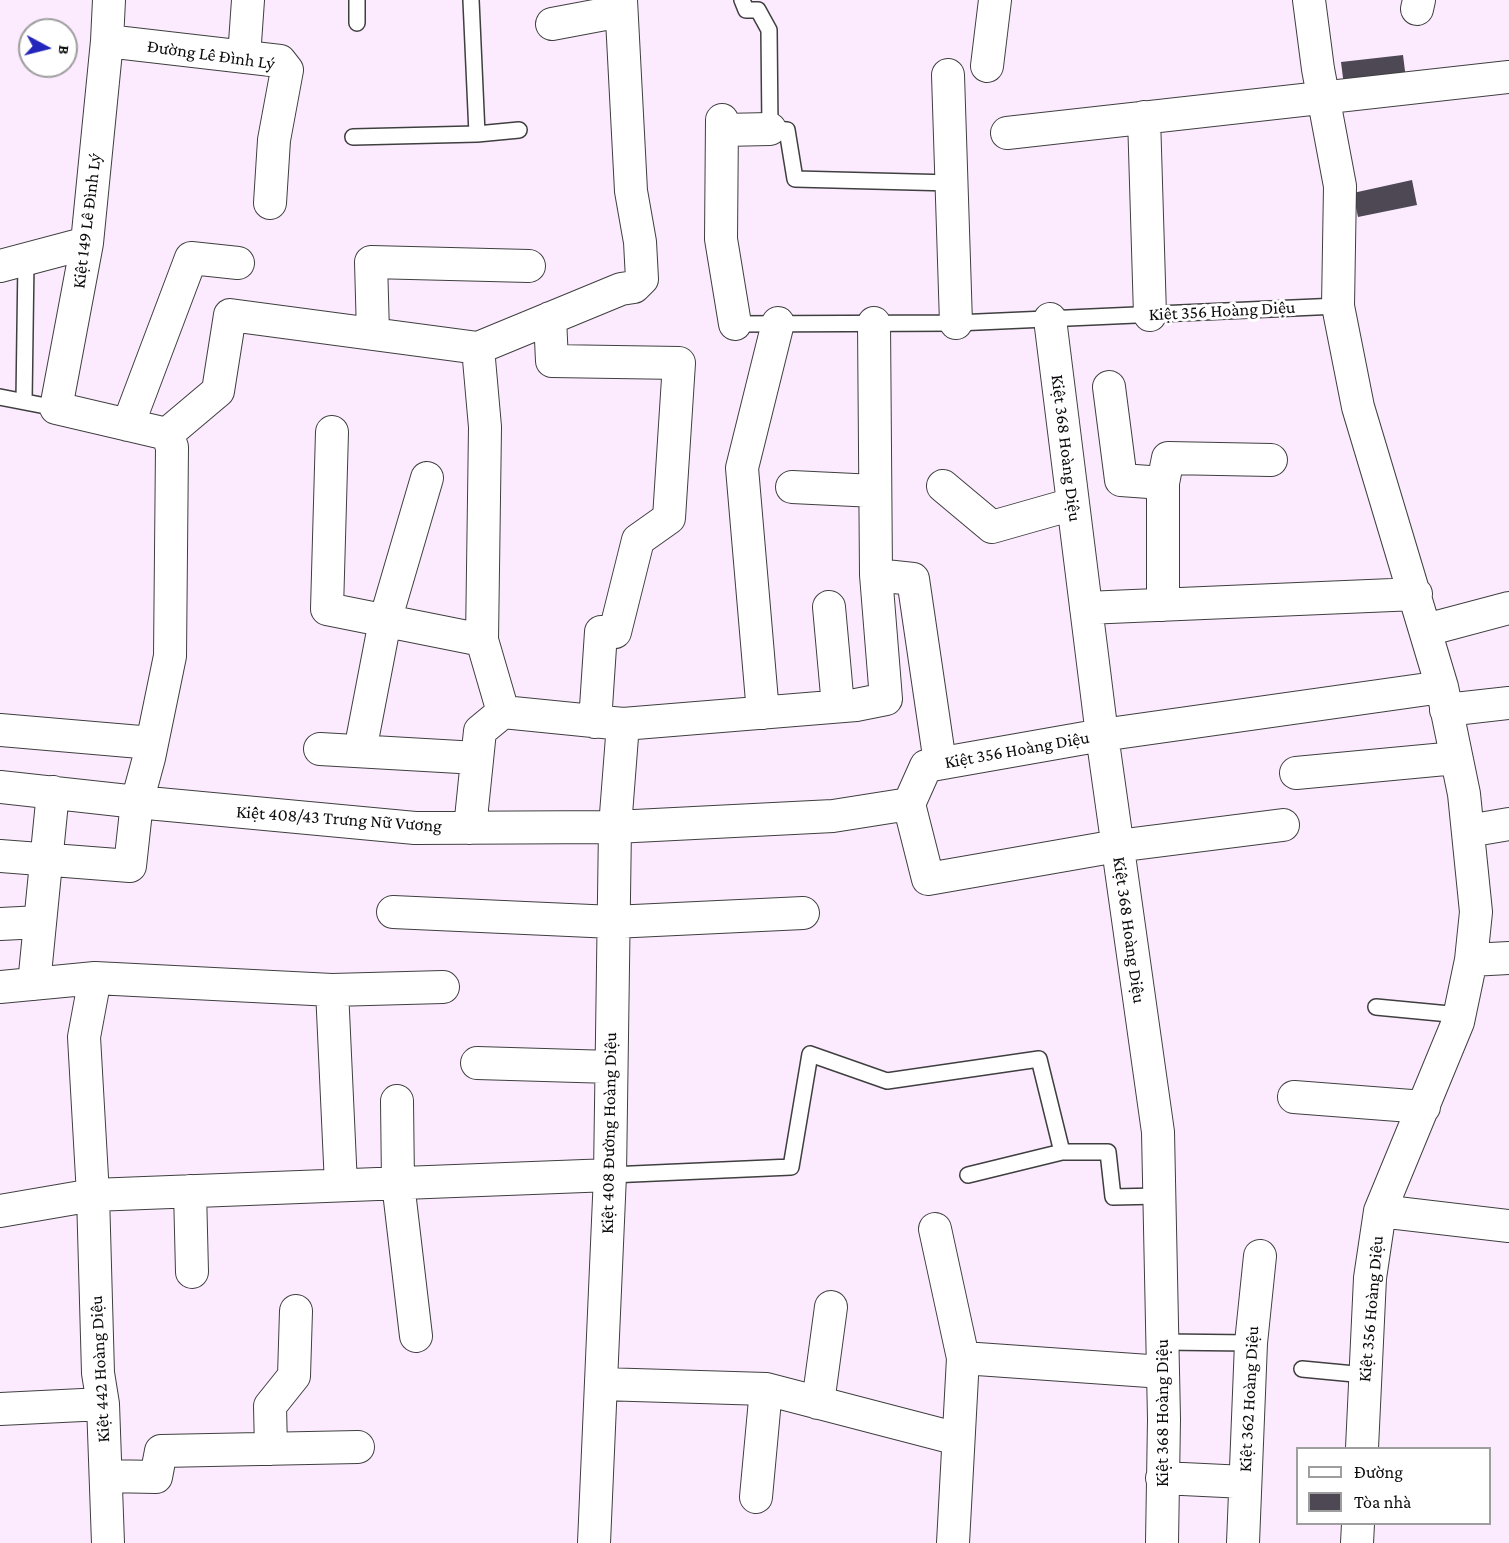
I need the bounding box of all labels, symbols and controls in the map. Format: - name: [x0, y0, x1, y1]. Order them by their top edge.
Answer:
- north arrow: [18, 18, 78, 78]
- street label: Đường Lê Đình Lý: [146, 35, 276, 75]
- text: B: [55, 44, 73, 56]
- street label: Kiệt 149 Lê Đình Lý: [68, 152, 106, 290]
- street label: Kiệt 356 Hoàng Diệu: [1148, 296, 1296, 326]
- street label: Kiệt 368 Hoàng Diệu: [1046, 373, 1086, 523]
- street label: Kiệt 356 Hoàng Diệu: [943, 727, 1091, 773]
- street label: Kiệt 408/43 Trưng Nữ Vương: [235, 801, 443, 837]
- street label: Kiệt 368 Hoàng Diệu: [1108, 855, 1150, 1005]
- street label: Kiệt 408 Đường Hoàng Diệu: [596, 1032, 622, 1234]
- street label: Kiệt 356 Hoàng Diệu: [1354, 1235, 1388, 1383]
- street label: Kiệt 442 Hoàng Diệu: [85, 1295, 115, 1443]
- street label: Kiệt 362 Hoàng Diệu: [1234, 1325, 1264, 1473]
- street label: Kiệt 368 Hoàng Diệu: [1151, 1339, 1173, 1487]
- legend: [1296, 1447, 1491, 1525]
- text: Đường: [1354, 1462, 1403, 1482]
- text: Tòa nhà: [1354, 1492, 1411, 1512]

